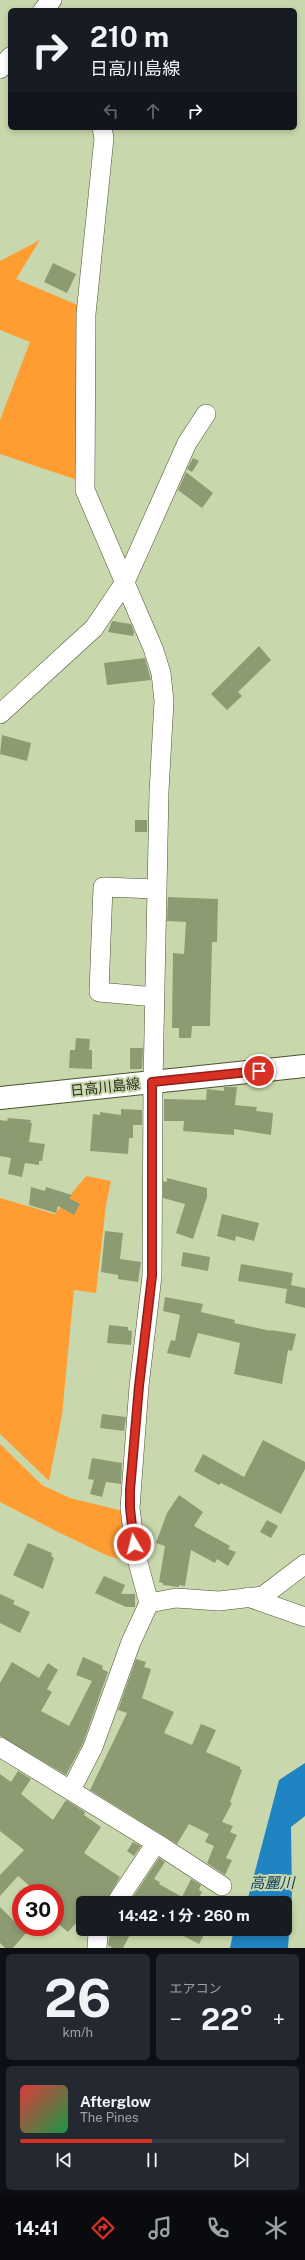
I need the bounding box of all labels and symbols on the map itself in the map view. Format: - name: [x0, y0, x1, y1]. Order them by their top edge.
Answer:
- pin: [242, 1054, 276, 1088]
- street label: 日高川島線: [69, 1075, 141, 1099]
- position arrow: [113, 1523, 155, 1565]
- water label: 高麗川: [249, 1874, 296, 1891]
- speed limit sign: 30: [12, 1884, 64, 1936]

